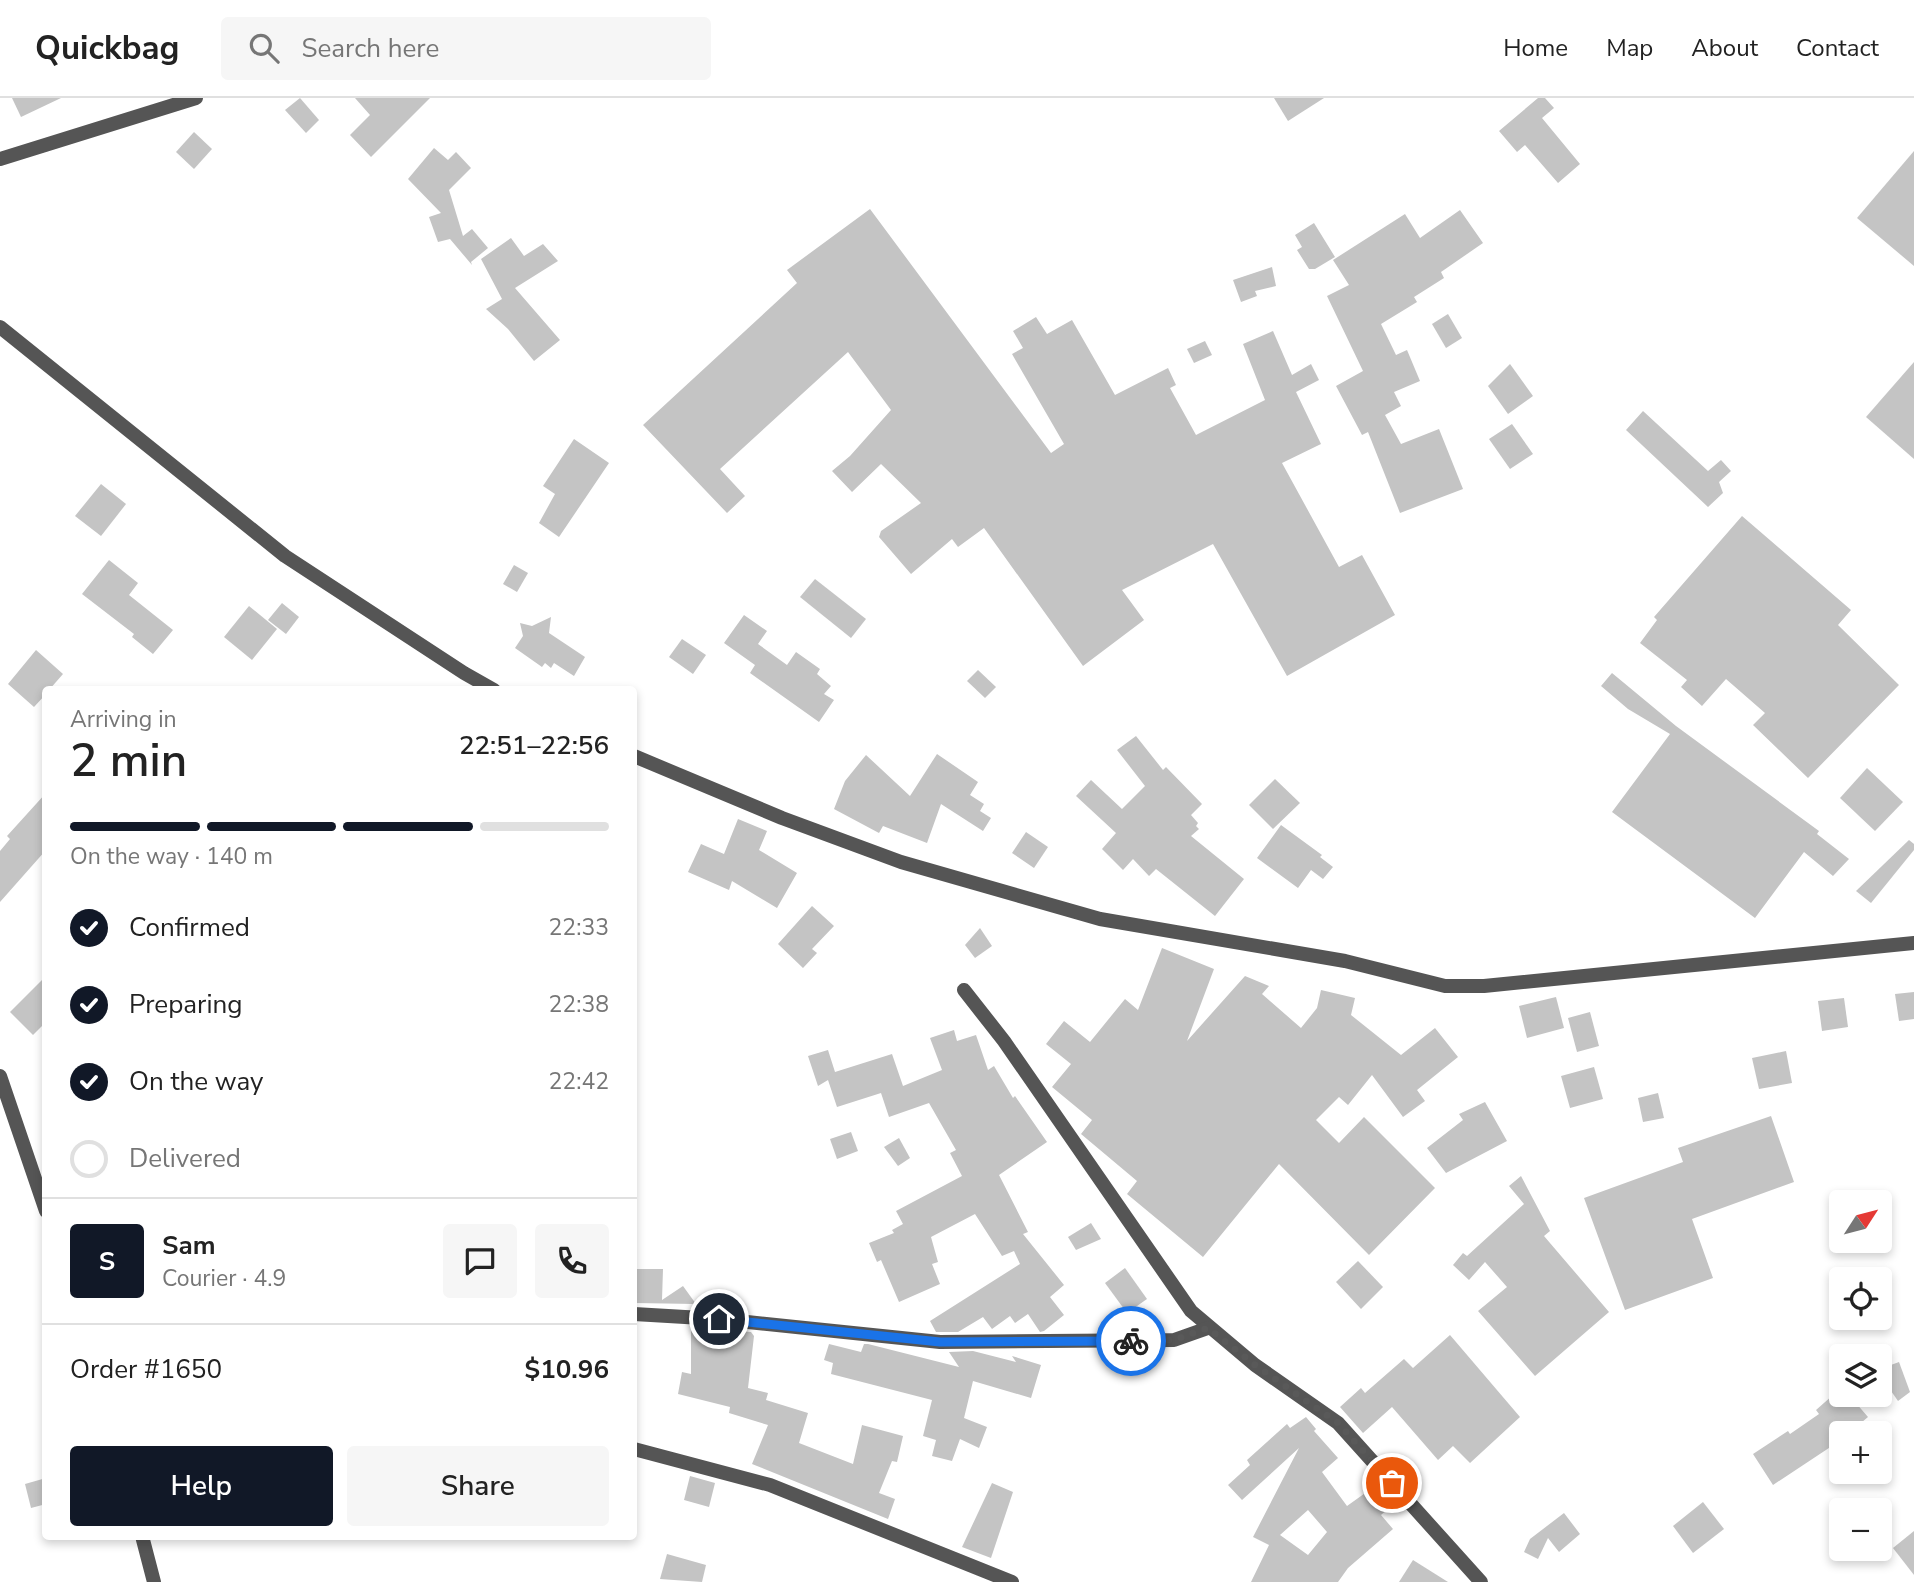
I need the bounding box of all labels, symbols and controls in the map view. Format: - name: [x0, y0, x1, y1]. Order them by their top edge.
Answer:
- search box: [221, 17, 711, 80]
- text: Quickbag: [35, 26, 179, 71]
- icon: search: [245, 29, 283, 67]
- text: Search here: [301, 31, 439, 66]
- text: Home: [1503, 32, 1568, 64]
- text: Map: [1606, 32, 1653, 64]
- text: About: [1691, 32, 1758, 64]
- text: Contact: [1796, 32, 1879, 64]
- text: Arriving in: [70, 704, 177, 735]
- text: 22:51–22:56: [459, 728, 609, 763]
- text: 2 min: [70, 729, 187, 792]
- text: On the way · 140 m: [70, 841, 273, 872]
- icon: check: [70, 909, 108, 947]
- text: Confirmed: [129, 910, 250, 945]
- text: 22:33: [549, 912, 609, 943]
- icon: check: [70, 986, 108, 1024]
- text: Preparing: [129, 987, 242, 1022]
- text: 22:38: [549, 989, 609, 1020]
- icon: check: [70, 1063, 108, 1101]
- text: On the way: [129, 1064, 263, 1099]
- text: 22:42: [549, 1066, 609, 1097]
- text: Delivered: [129, 1141, 241, 1176]
- north arrow: [1829, 1190, 1892, 1253]
- map controls: [1829, 1190, 1892, 1561]
- button: chat: [443, 1224, 517, 1298]
- button: phone: [535, 1224, 609, 1298]
- text: Sam: [162, 1228, 215, 1263]
- text: S: [99, 1244, 115, 1279]
- text: Courier · 4.9: [162, 1263, 286, 1294]
- button: locate: [1829, 1267, 1892, 1330]
- pin: [689, 1289, 749, 1349]
- icon: home: [700, 1300, 738, 1338]
- courier: [1096, 1306, 1166, 1376]
- icon: bike: [1112, 1322, 1150, 1360]
- button: layers: [1829, 1344, 1892, 1407]
- text: Order #1650: [70, 1352, 222, 1387]
- text: $10.96: [525, 1352, 609, 1387]
- button: +: [1829, 1421, 1892, 1484]
- button: Help: [70, 1446, 333, 1526]
- button: Share: [347, 1446, 609, 1526]
- pin: [1362, 1453, 1422, 1513]
- icon: bag: [1373, 1464, 1411, 1502]
- button: −: [1829, 1498, 1892, 1561]

